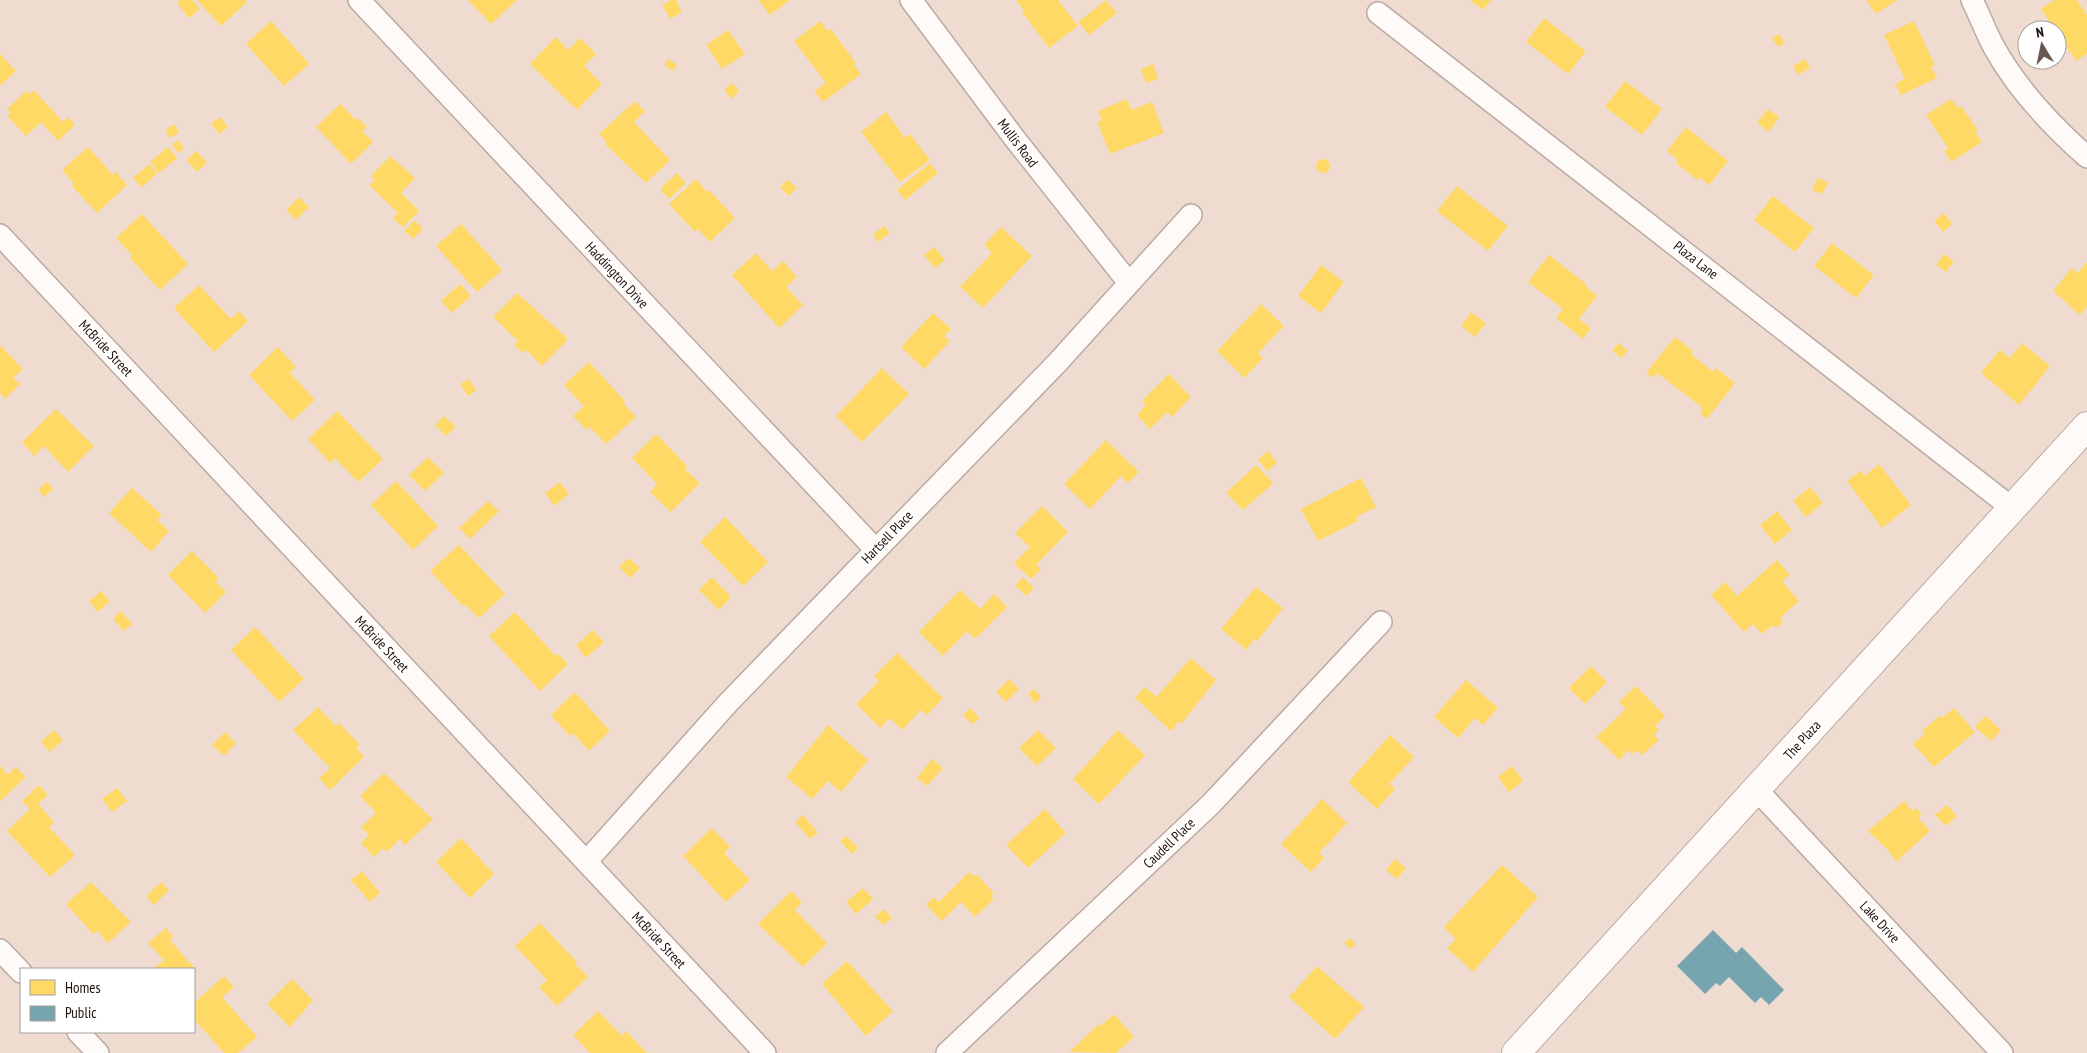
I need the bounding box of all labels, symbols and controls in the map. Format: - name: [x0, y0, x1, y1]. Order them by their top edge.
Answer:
- north arrow: [2017, 20, 2067, 70]
- text: N: [2034, 23, 2045, 42]
- street label: Mullis Road: [994, 115, 1042, 171]
- street label: Plaza Lane: [1670, 237, 1722, 283]
- street label: Haddington Drive: [581, 238, 653, 312]
- street label: McBride Street: [75, 316, 137, 380]
- street label: Hartsell Place: [857, 507, 917, 567]
- street label: McBride Street: [351, 612, 413, 676]
- street label: The Plaza: [1780, 717, 1824, 763]
- street label: Caudell Place: [1139, 814, 1199, 872]
- street label: Lake Drive: [1856, 897, 1904, 947]
- street label: McBride Street: [628, 908, 690, 972]
- legend: [20, 968, 195, 1033]
- text: Homes: [65, 978, 101, 997]
- text: Public: [65, 1003, 97, 1022]

